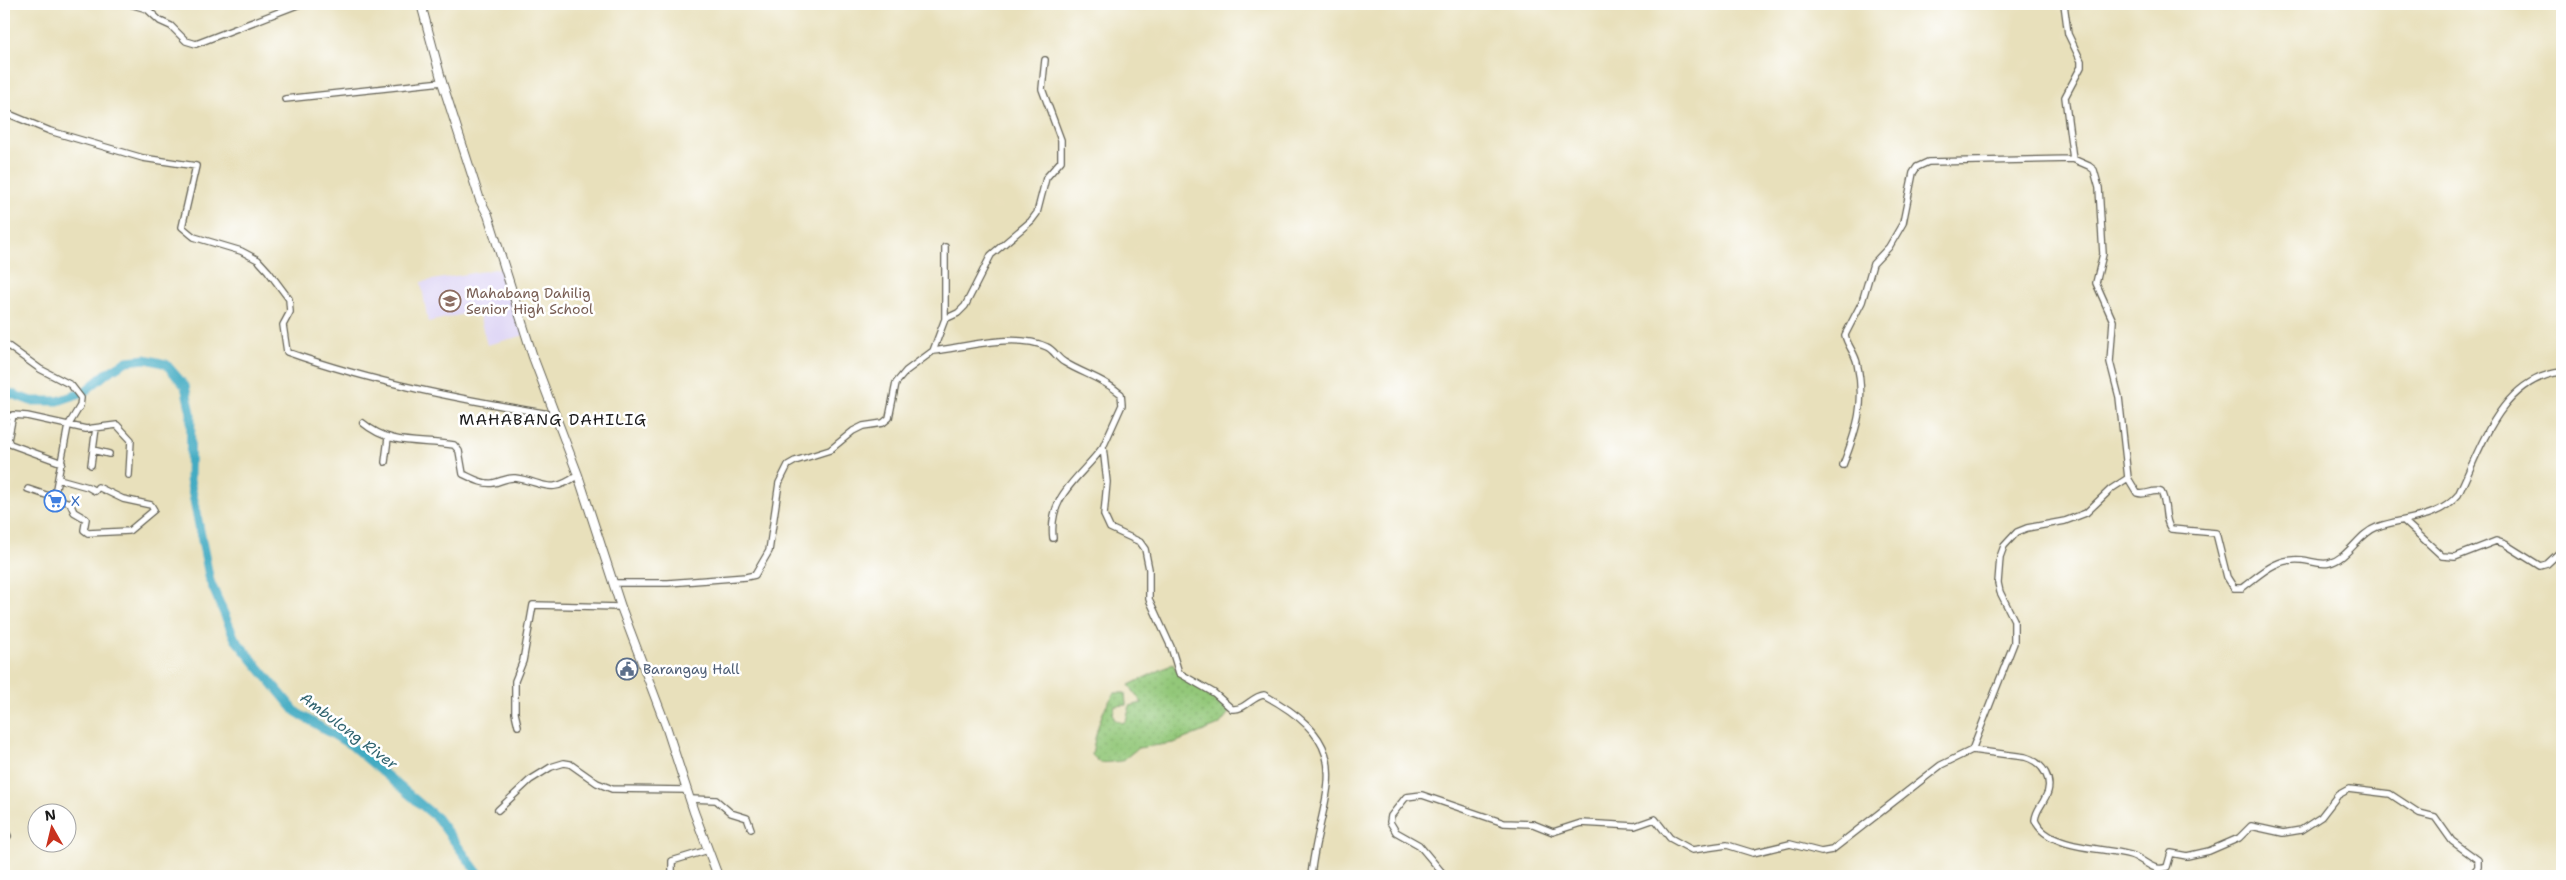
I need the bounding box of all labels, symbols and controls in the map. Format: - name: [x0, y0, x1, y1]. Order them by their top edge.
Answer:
- place label: Mahabang Dahilig Senior High School: [466, 284, 594, 318]
- school or university icon: Mahabang Dahilig Senior High School: [438, 289, 462, 313]
- district label: MAHABANG DAHILIG: [459, 409, 647, 430]
- supermarket icon: X: [43, 489, 67, 513]
- place label: X: [71, 492, 80, 510]
- public building icon: Barangay Hall: [615, 657, 639, 681]
- place label: Barangay Hall: [643, 660, 740, 678]
- water label: Ambulong River: [296, 688, 402, 775]
- north arrow: [28, 802, 78, 852]
- text: N: [43, 805, 57, 825]

